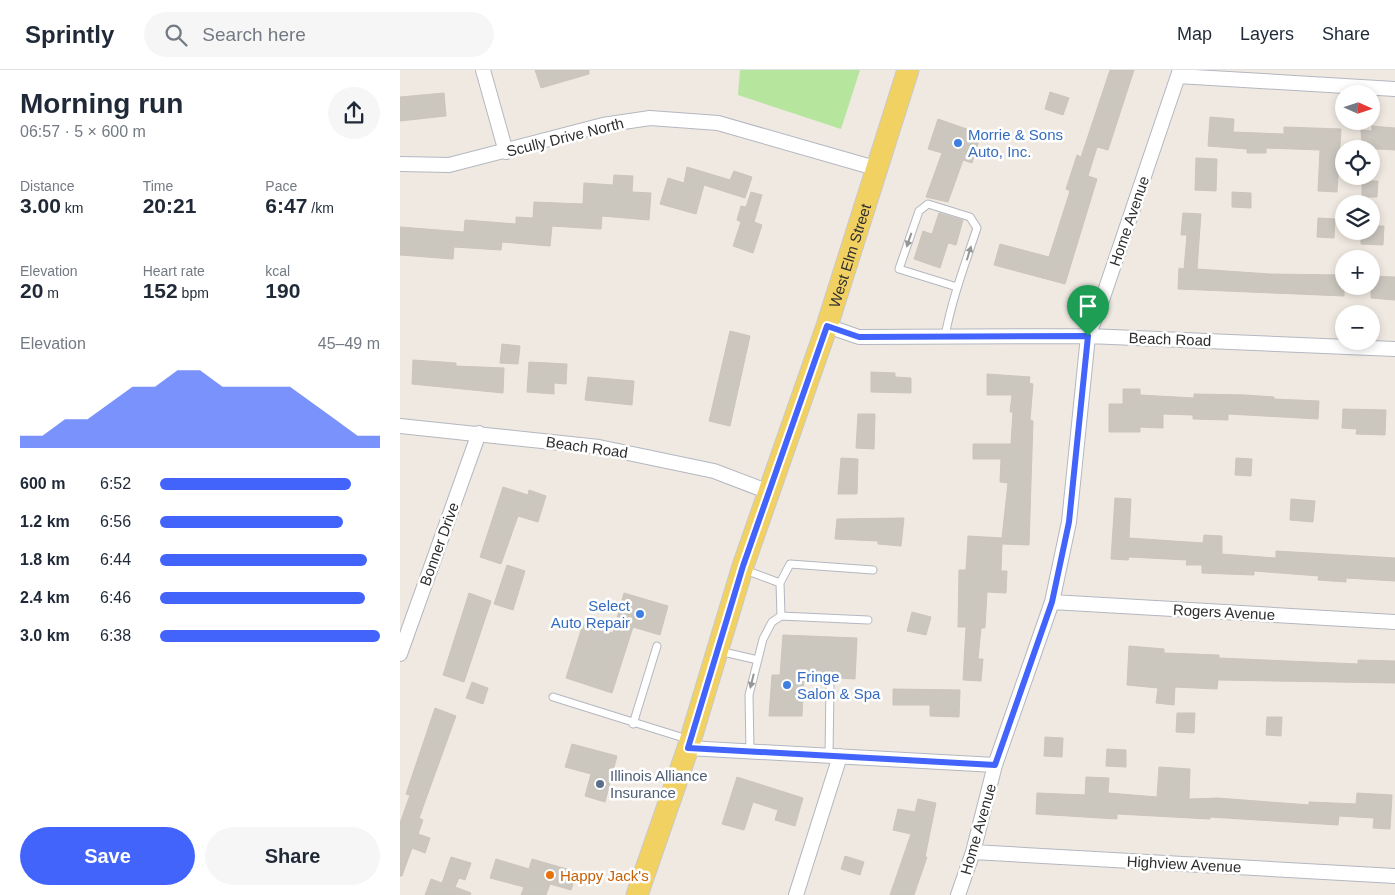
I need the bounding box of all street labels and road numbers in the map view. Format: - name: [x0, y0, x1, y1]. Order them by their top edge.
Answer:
- street label: Scully Drive North: [505, 114, 625, 160]
- street label: Home Avenue: [1106, 174, 1152, 268]
- street label: West Elm Street: [825, 201, 874, 310]
- street label: Beach Road: [1128, 329, 1212, 349]
- street label: Beach Road: [545, 433, 629, 461]
- street label: Bonner Drive: [416, 500, 462, 588]
- street label: Rogers Avenue: [1172, 601, 1276, 623]
- street label: Home Avenue: [957, 781, 999, 877]
- street label: Highview Avenue: [1126, 853, 1242, 875]

